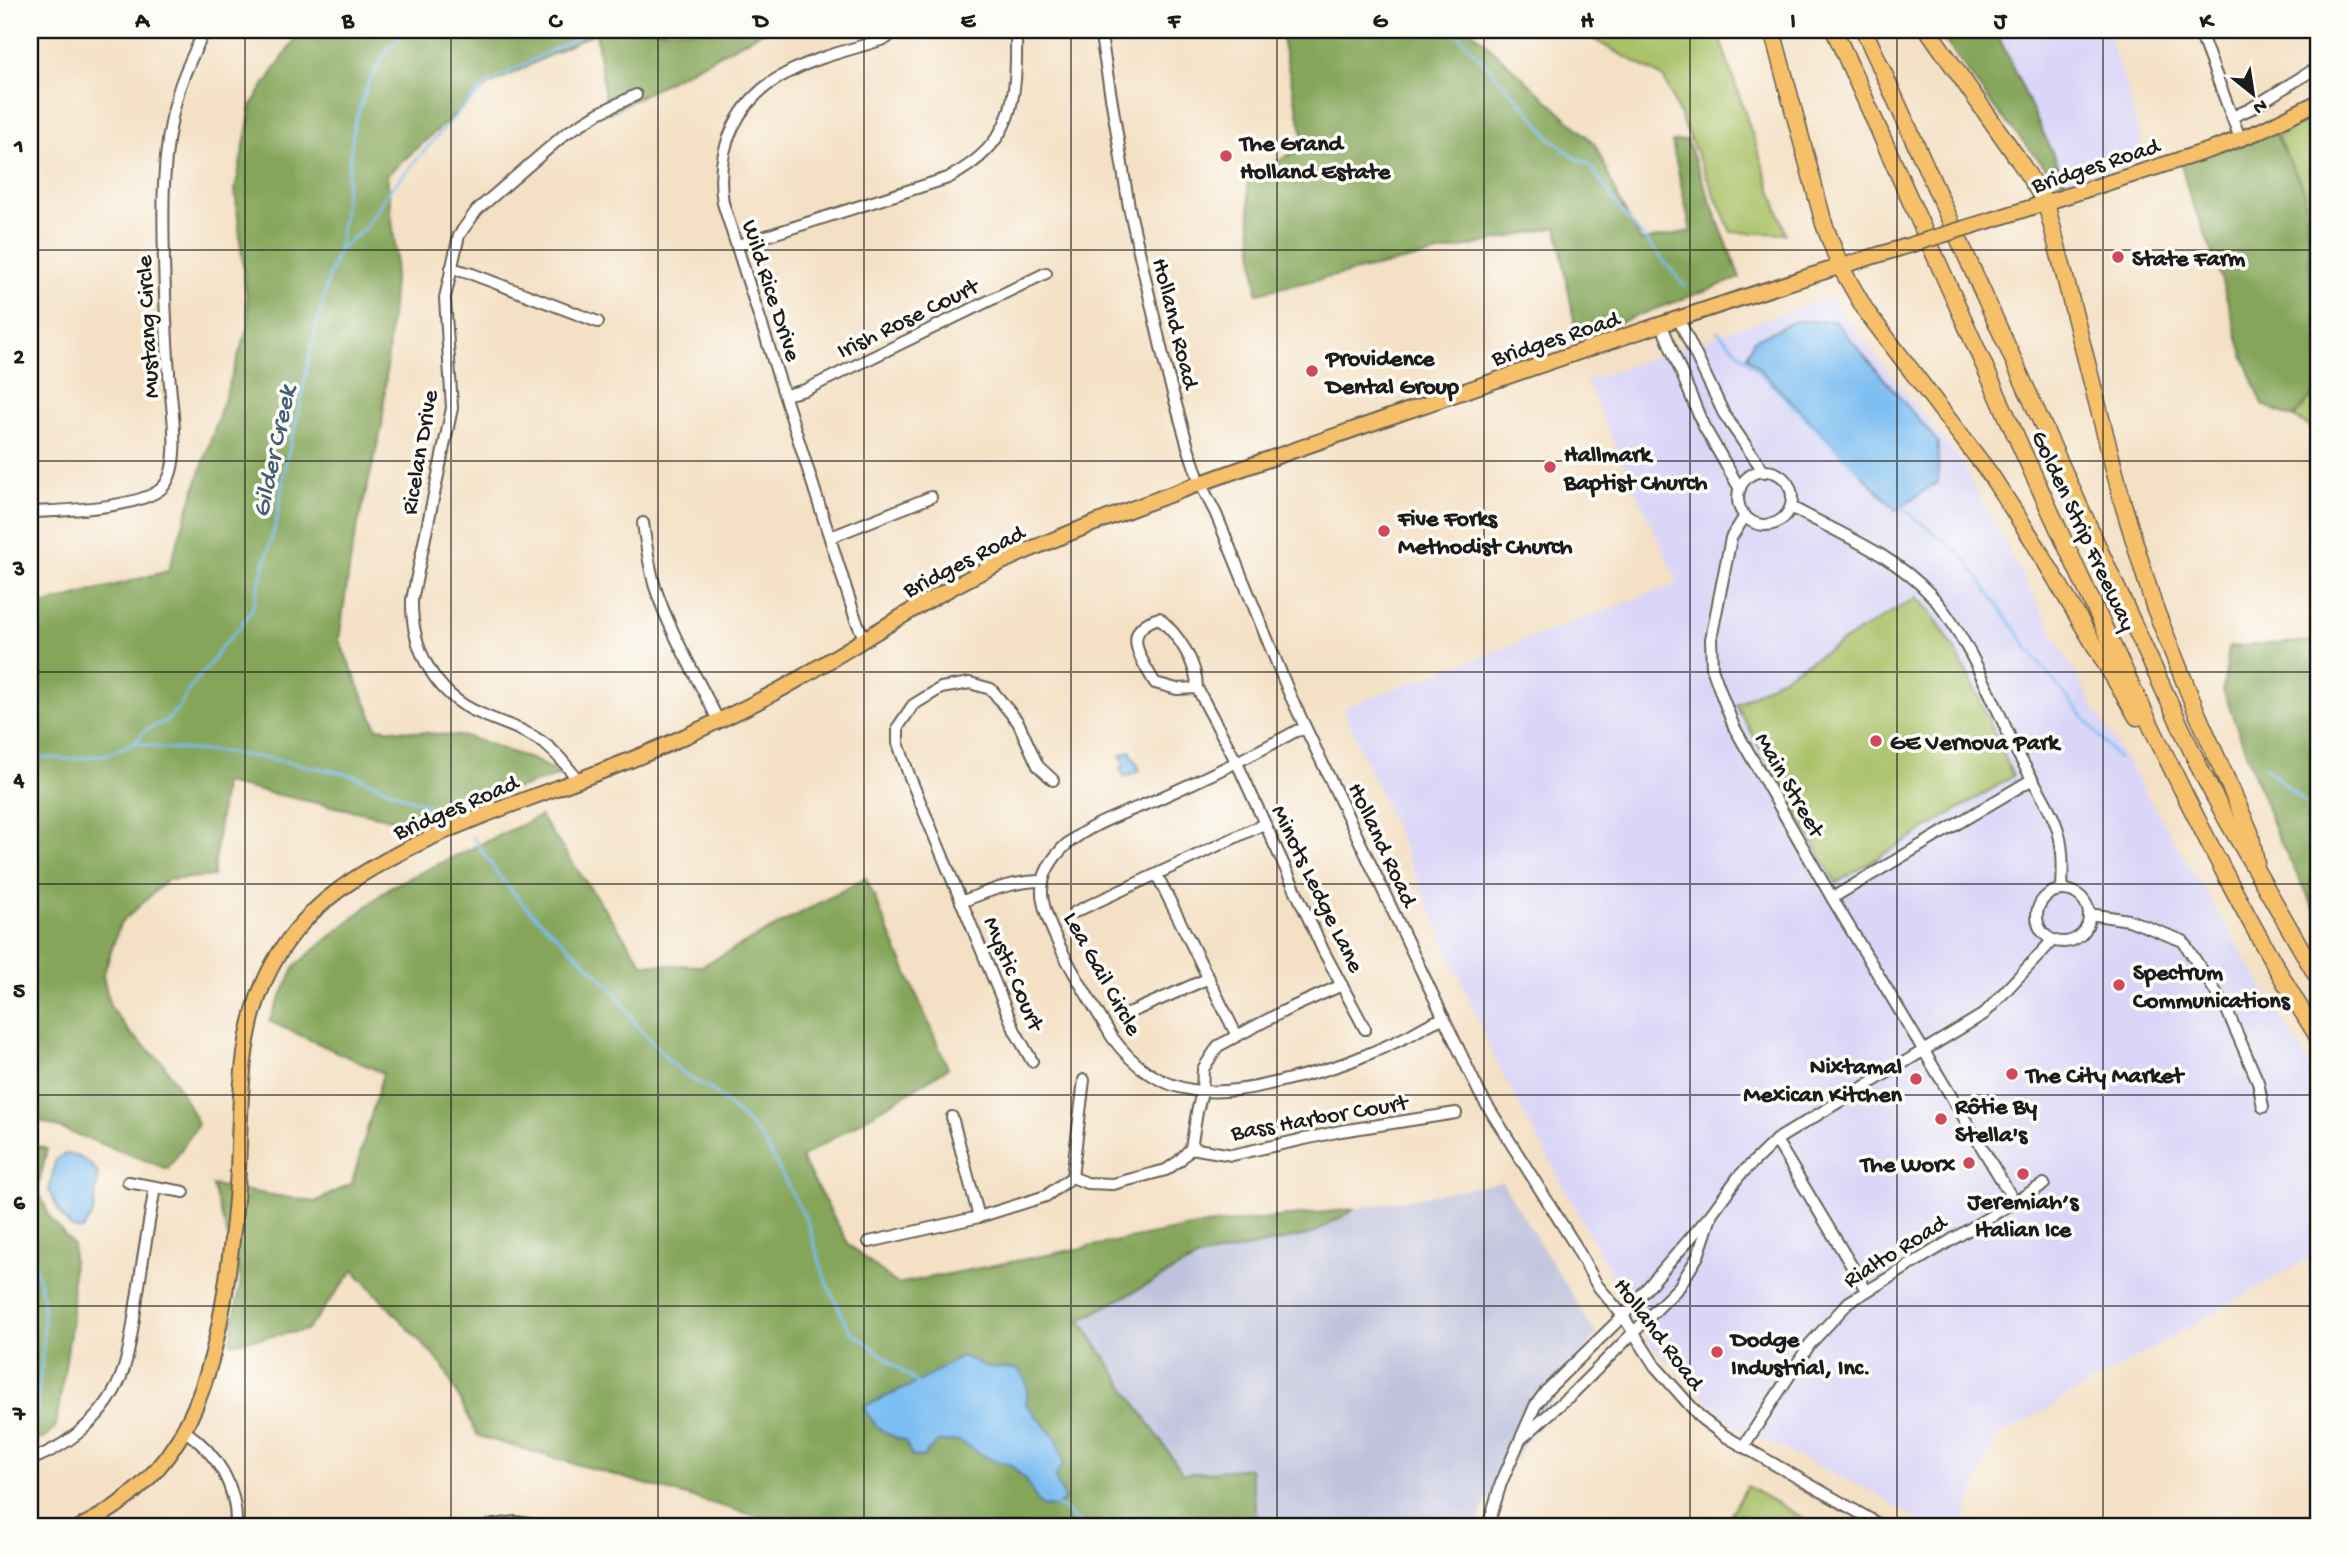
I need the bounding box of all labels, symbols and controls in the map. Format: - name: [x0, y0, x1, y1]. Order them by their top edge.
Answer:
- text: A: [134, 9, 150, 36]
- text: B: [341, 9, 355, 36]
- text: C: [549, 9, 564, 36]
- text: D: [752, 9, 770, 36]
- text: E: [961, 9, 977, 36]
- text: F: [1167, 9, 1182, 36]
- text: G: [1373, 9, 1389, 36]
- text: H: [1580, 9, 1594, 36]
- text: I: [1790, 9, 1796, 36]
- text: J: [1993, 9, 2008, 36]
- text: K: [2199, 9, 2216, 36]
- north arrow: [2218, 60, 2288, 130]
- text: N: [2249, 93, 2271, 119]
- place label: The Grand Holland Estate: [1238, 131, 1392, 188]
- street label: Bridges Road: [2027, 132, 2166, 202]
- text: 1: [13, 134, 24, 161]
- marker: The Grand Holland Estate: [1218, 148, 1234, 164]
- street label: Wild Rice Drive: [733, 217, 806, 366]
- place label: State Farm: [2132, 246, 2245, 275]
- marker: State Farm: [2110, 249, 2126, 265]
- street label: Mustang Circle: [131, 254, 168, 399]
- street label: Holland Road: [1143, 256, 1204, 394]
- street label: Irish Rose Court: [833, 272, 986, 367]
- street label: Bridges Road: [1487, 305, 1626, 375]
- text: 2: [13, 345, 25, 372]
- place label: Providence Dental Group: [1324, 346, 1459, 403]
- marker: Providence Dental Group: [1304, 363, 1320, 379]
- water label: Gilder Creek: [247, 381, 306, 520]
- street label: Ricelan Drive: [396, 387, 447, 517]
- street label: Golden Strip Freeway: [2023, 427, 2141, 636]
- place label: Hallmark Baptist Church: [1563, 442, 1708, 499]
- marker: Hallmark Baptist Church: [1542, 459, 1558, 475]
- place label: Five Forks Methodist Church: [1397, 506, 1573, 563]
- street label: Bridges Road: [898, 519, 1032, 607]
- marker: Five Forks Methodist Church: [1376, 523, 1392, 539]
- text: 3: [12, 557, 25, 584]
- street label: Main Street: [1746, 728, 1831, 845]
- place label: GE Vernova Park: [1890, 730, 2063, 759]
- marker: GE Vernova Park: [1868, 733, 1884, 749]
- text: 4: [13, 768, 25, 795]
- street label: Bridges Road: [389, 769, 525, 849]
- street label: Holland Road: [1339, 779, 1423, 914]
- street label: Minots Ledge Lane: [1263, 801, 1369, 979]
- street label: Lea Gail Circle: [1055, 908, 1147, 1042]
- street label: Mystic Court: [975, 913, 1050, 1038]
- place label: Spectrum Communications: [2133, 960, 2291, 1017]
- marker: Spectrum Communications: [2111, 977, 2127, 993]
- text: 5: [13, 979, 25, 1006]
- place label: Nixtamal Mexican Kitchen: [1744, 1054, 1903, 1111]
- place label: The City Market: [2024, 1063, 2185, 1092]
- marker: The City Market: [2004, 1066, 2020, 1082]
- marker: Nixtamal Mexican Kitchen: [1908, 1071, 1924, 1087]
- street label: Bass Harbor Court: [1228, 1089, 1412, 1149]
- place label: Rôtie By Stella's: [1954, 1094, 2037, 1151]
- marker: Rôtie By Stella's: [1933, 1111, 1949, 1127]
- place label: The Worx: [1859, 1152, 1955, 1181]
- marker: The Worx: [1961, 1155, 1977, 1171]
- marker: Jeremiah’s Italian Ice: [2015, 1166, 2031, 1182]
- place label: Jeremiah’s Italian Ice: [1967, 1189, 2080, 1246]
- text: 6: [13, 1191, 26, 1218]
- street label: Rialto Road: [1839, 1209, 1955, 1296]
- street label: Holland Road: [1605, 1273, 1710, 1399]
- place label: Dodge Industrial, Inc.: [1729, 1327, 1871, 1384]
- marker: Dodge Industrial, Inc.: [1709, 1344, 1725, 1360]
- text: 7: [12, 1402, 26, 1429]

